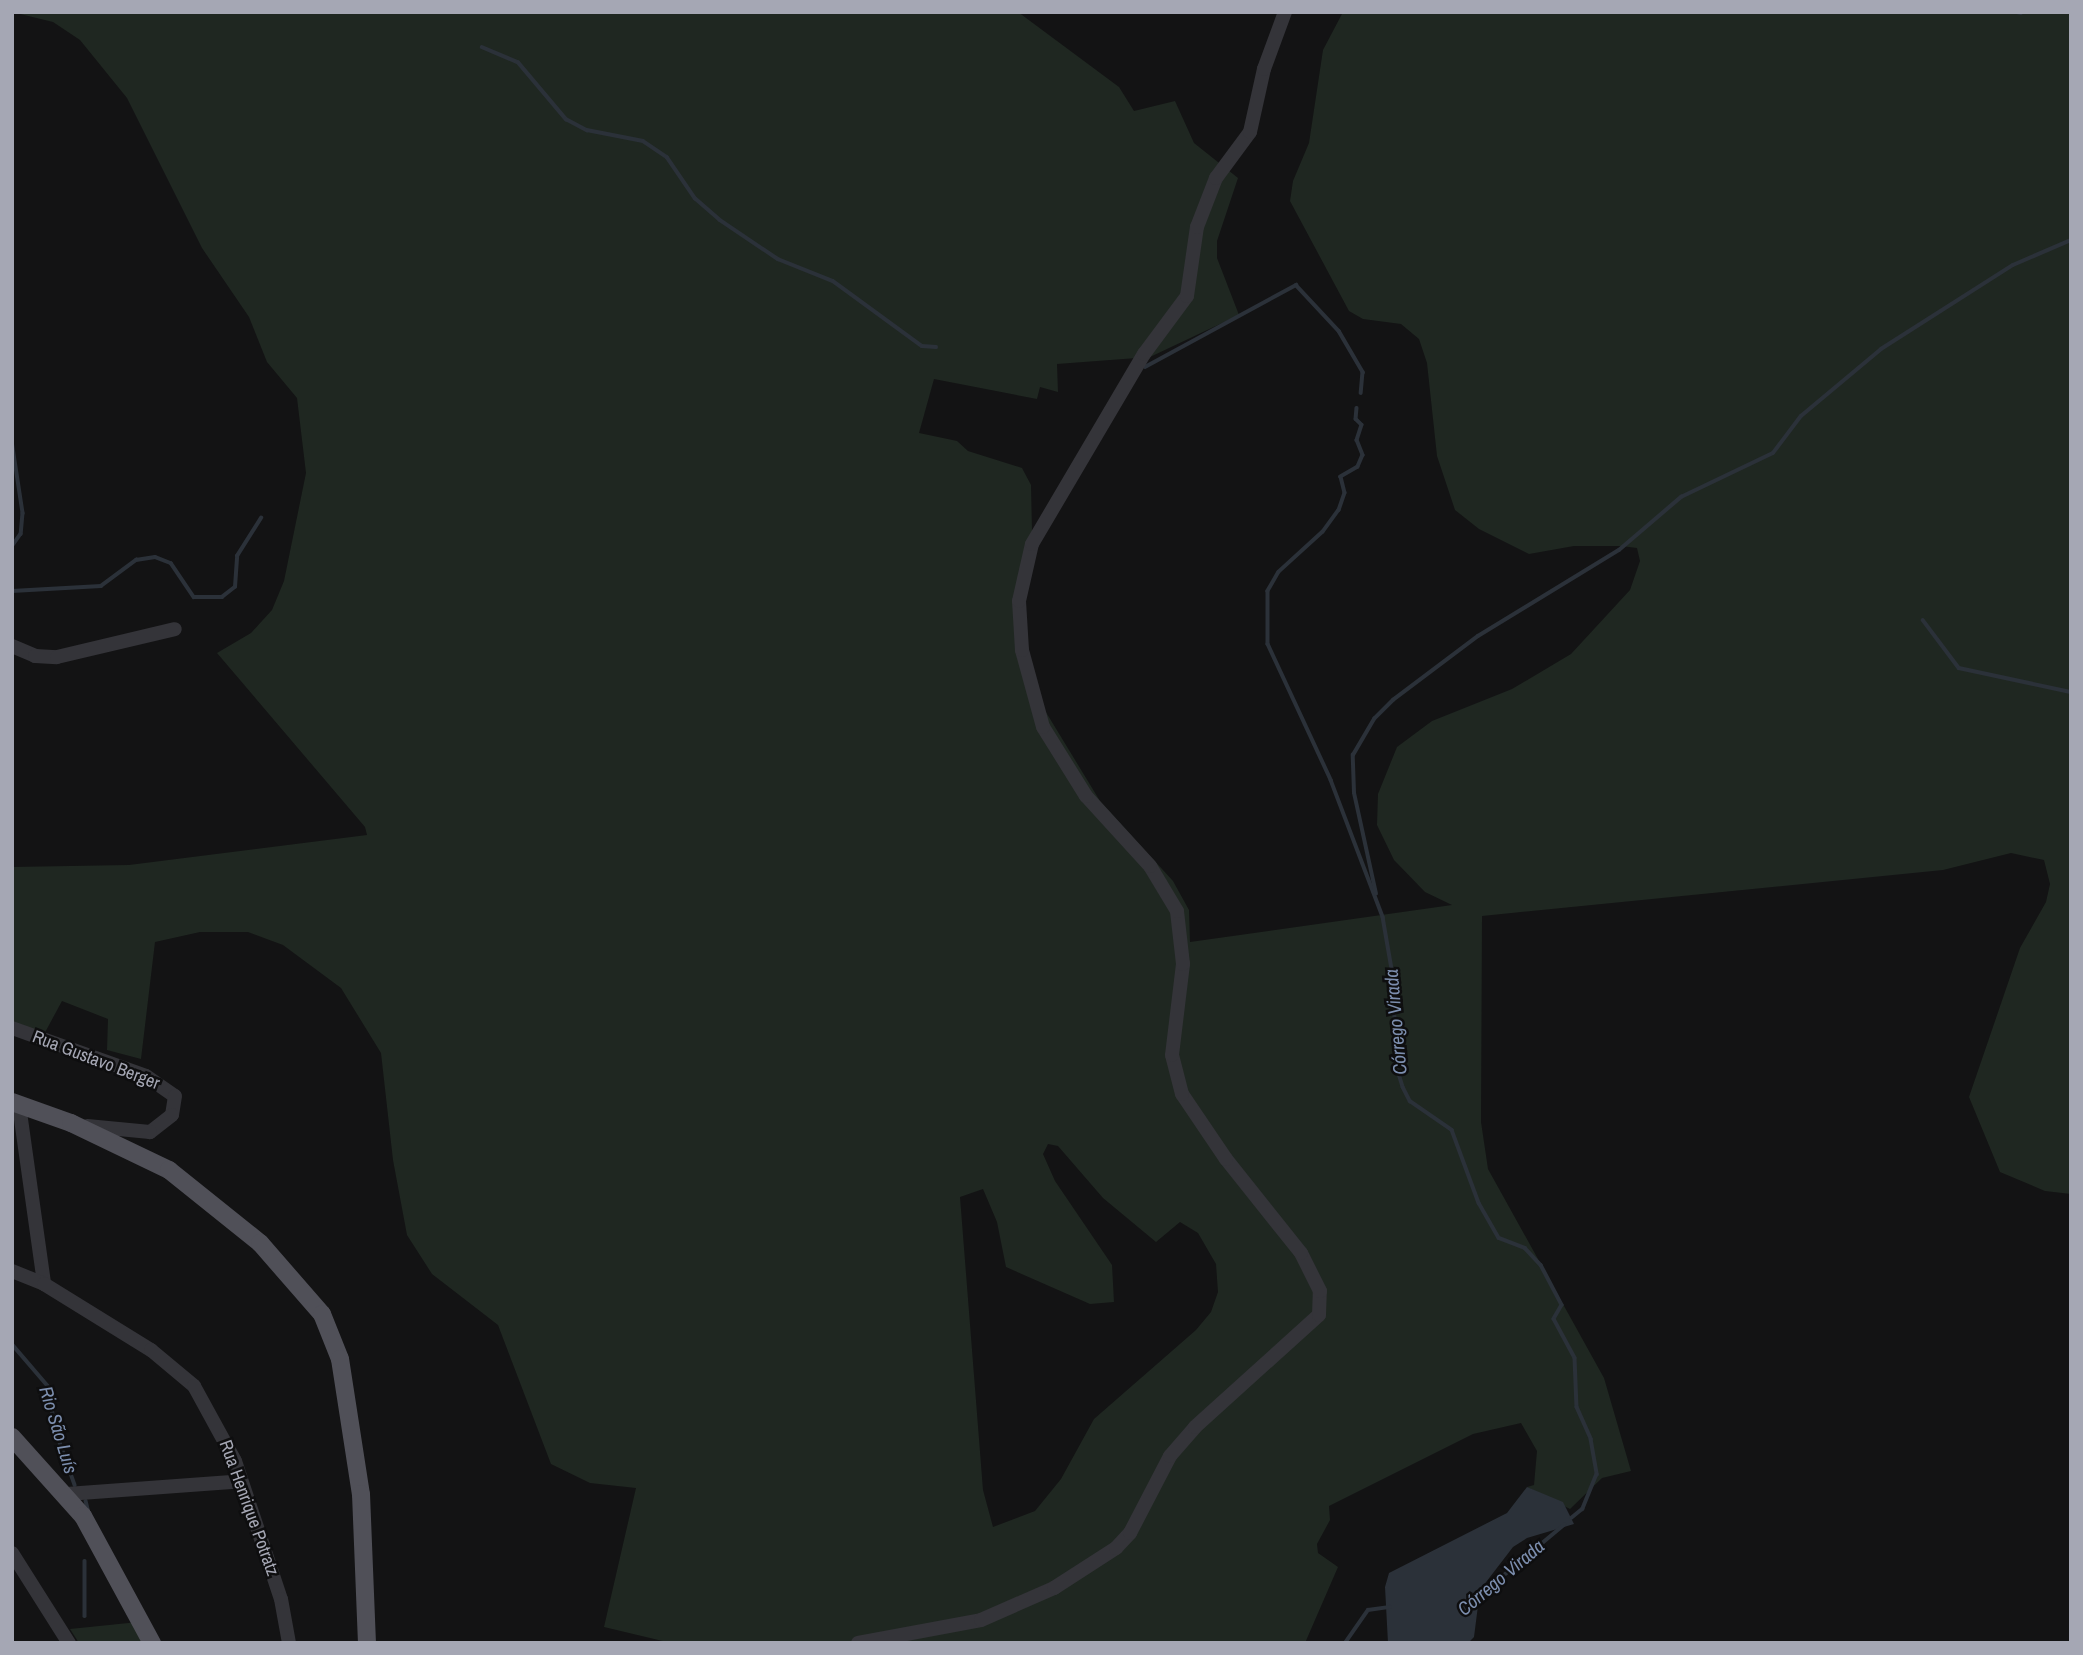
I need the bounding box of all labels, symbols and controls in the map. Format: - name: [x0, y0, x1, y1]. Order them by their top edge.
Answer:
- water label: Córrego Virada: [1380, 968, 1412, 1076]
- street label: Rua Gustavo Berger: [29, 1026, 163, 1094]
- water label: Rio São Luís: [34, 1384, 82, 1476]
- street label: Rua Henrique Potratz: [214, 1437, 284, 1579]
- water label: Córrego Virada: [1453, 1535, 1549, 1621]

